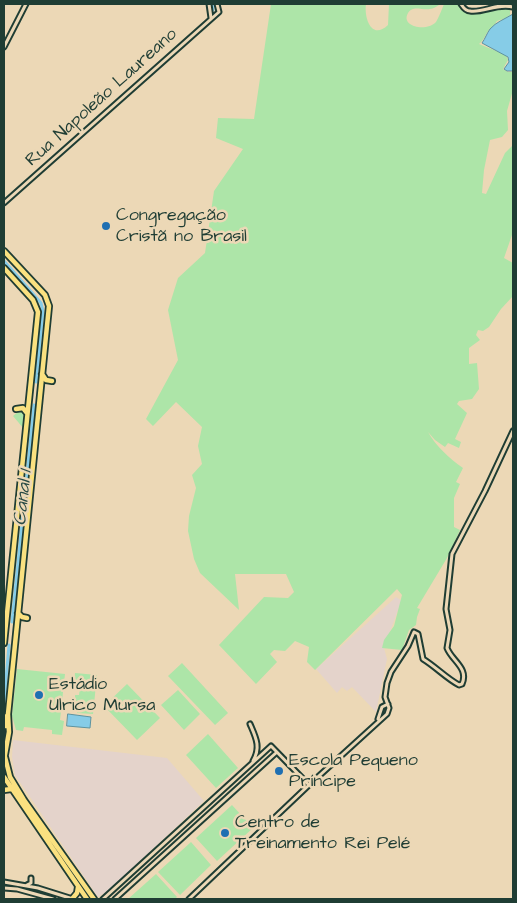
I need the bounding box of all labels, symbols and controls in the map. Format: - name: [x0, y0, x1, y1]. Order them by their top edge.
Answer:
- street label: Rua Napoleão Laureano: [22, 24, 182, 172]
- place label: Congregação Cristã no Brasil: [116, 205, 247, 248]
- marker: Congregação Cristã no Brasil: [100, 220, 112, 232]
- water label: Canal 1: [10, 469, 38, 527]
- place label: Estádio Ulrico Mursa: [49, 674, 155, 716]
- marker: Estádio Ulrico Mursa: [33, 689, 45, 701]
- place label: Escola Pequeno Príncipe: [289, 750, 418, 792]
- marker: Escola Pequeno Príncipe: [273, 765, 285, 777]
- place label: Centro de Treinamento Rei Pelé: [235, 812, 410, 854]
- marker: Centro de Treinamento Rei Pelé: [219, 827, 231, 839]

